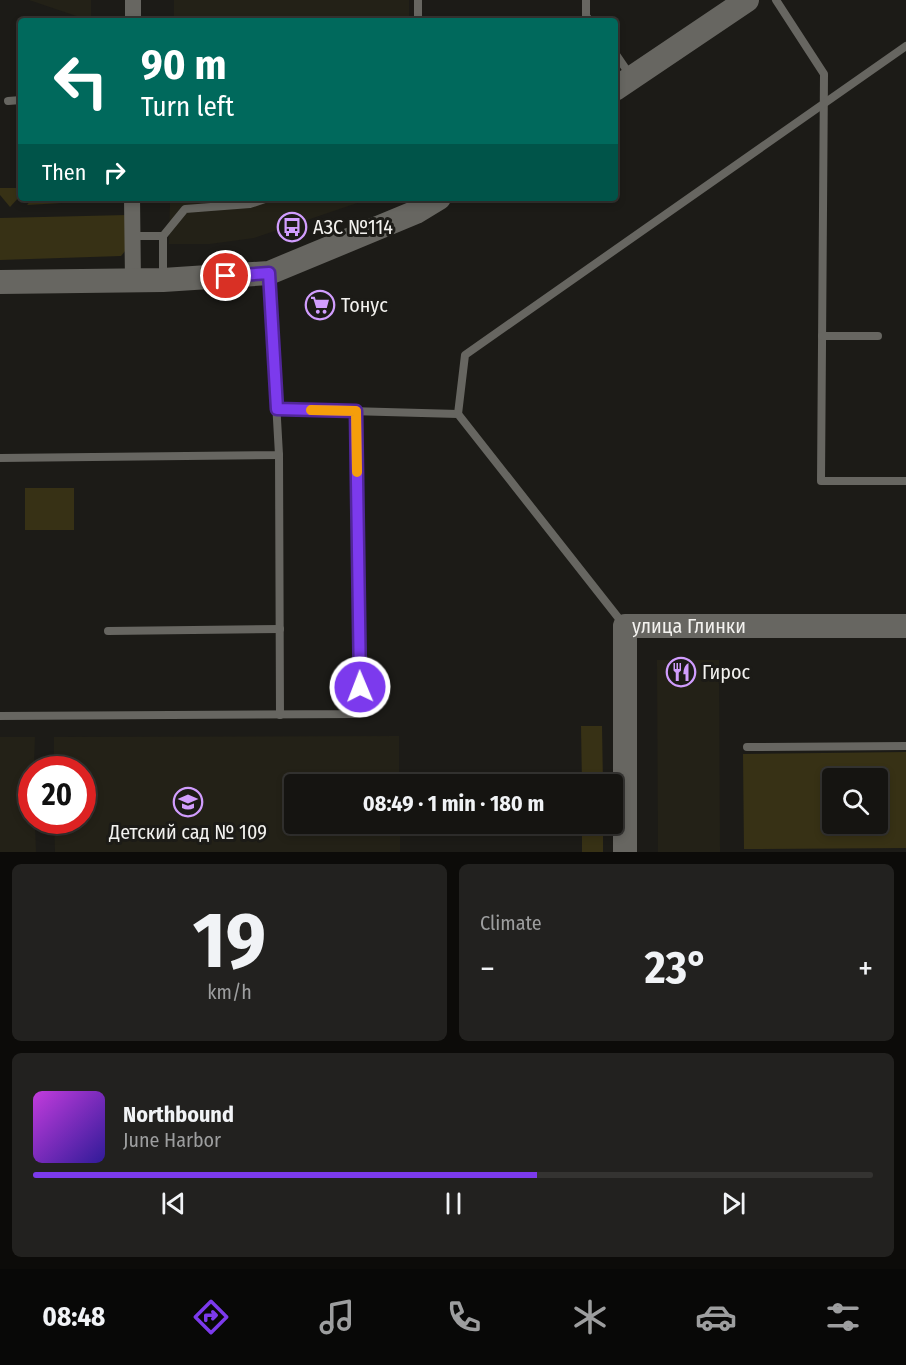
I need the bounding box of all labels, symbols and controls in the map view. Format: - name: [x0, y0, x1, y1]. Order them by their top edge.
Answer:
- text: 90 m: [141, 40, 226, 90]
- icon: left: [42, 42, 120, 120]
- text: Turn left: [141, 91, 234, 123]
- icon: right: [98, 156, 131, 189]
- text: Then: [42, 159, 86, 186]
- bus stop icon: АЗС №114: [276, 211, 308, 243]
- place label: АЗС №114: [313, 215, 393, 239]
- pin: [200, 250, 251, 301]
- icon: arrive: [209, 259, 242, 292]
- supermarket icon: Тонус: [304, 289, 336, 321]
- place label: Тонус: [341, 293, 388, 317]
- street label: улица Глинки: [632, 614, 746, 638]
- position arrow: [328, 655, 392, 719]
- restaurant icon: Гирос: [665, 656, 697, 688]
- place label: Гирос: [702, 660, 750, 684]
- speed limit sign: 20: [18, 756, 96, 834]
- map controls: [822, 768, 888, 834]
- button: search: [822, 768, 888, 834]
- school or university icon: Детский сад № 109: [172, 786, 204, 818]
- text: 08:49 · 1 min · 180 m: [363, 790, 544, 817]
- place label: Детский сад № 109: [108, 820, 267, 844]
- text: 19: [193, 894, 266, 988]
- text: Climate: [480, 911, 542, 935]
- text: 23°: [645, 941, 708, 995]
- text: −: [480, 949, 495, 989]
- text: +: [858, 949, 873, 989]
- text: km/h: [207, 980, 252, 1004]
- text: Northbound: [123, 1101, 234, 1128]
- text: June Harbor: [123, 1128, 221, 1152]
- icon: previous: [157, 1187, 190, 1220]
- icon: pause: [437, 1187, 470, 1220]
- icon: next: [717, 1187, 750, 1220]
- icon: directions: [190, 1296, 232, 1338]
- icon: music: [316, 1296, 358, 1338]
- icon: phone: [443, 1296, 485, 1338]
- icon: climate: [569, 1296, 611, 1338]
- icon: car: [695, 1296, 737, 1338]
- icon: filters: [822, 1296, 864, 1338]
- text: 08:48: [42, 1301, 105, 1333]

